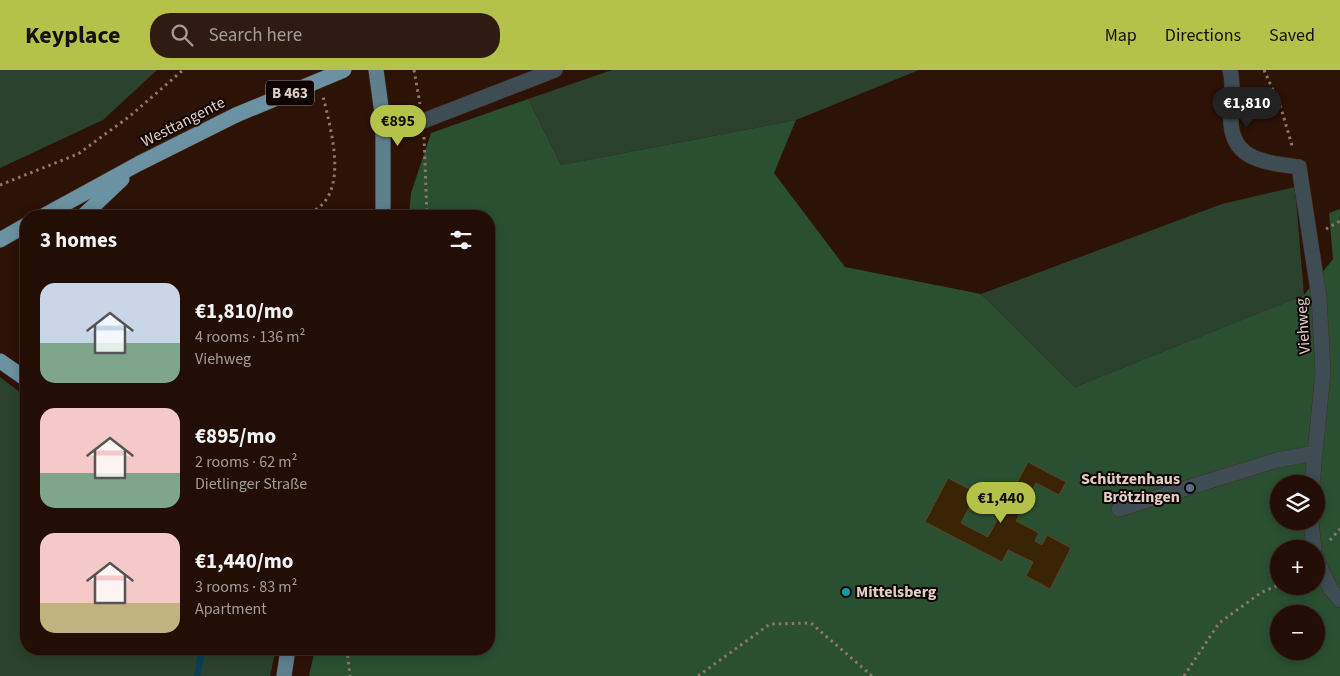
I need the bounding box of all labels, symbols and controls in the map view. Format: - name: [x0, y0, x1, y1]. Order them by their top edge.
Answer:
- search box: [150, 13, 500, 58]
- text: Keyplace: [25, 18, 120, 53]
- icon: search: [168, 21, 196, 49]
- text: Search here: [208, 22, 302, 49]
- text: Map: [1105, 23, 1137, 48]
- text: Directions: [1165, 23, 1241, 48]
- text: Saved: [1269, 23, 1315, 48]
- road number: B 463: [266, 80, 314, 106]
- pin: €1,810: [1206, 87, 1288, 129]
- street label: Westtangente: [137, 91, 229, 153]
- text: €1,810: [1223, 92, 1271, 114]
- pin: €895: [368, 104, 428, 147]
- text: €895: [381, 110, 415, 132]
- text: 3 homes: [40, 225, 117, 255]
- icon: filters: [447, 226, 475, 254]
- text: €1,810/mo: [195, 296, 294, 326]
- street label: Viehweg: [1290, 297, 1316, 355]
- icon: home: [80, 303, 140, 363]
- text: 4 rooms · 136 m²: [195, 326, 305, 348]
- text: Viehweg: [195, 348, 251, 370]
- text: €895/mo: [195, 421, 276, 451]
- icon: home: [80, 428, 140, 488]
- text: 2 rooms · 62 m²: [195, 451, 297, 473]
- place label: Schützenhaus Brötzingen: [1081, 468, 1180, 508]
- text: Dietlinger Straße: [195, 473, 307, 495]
- map controls: [1270, 475, 1325, 660]
- button: layers: [1270, 475, 1325, 530]
- pin: €1,440: [960, 482, 1042, 524]
- marker: Schützenhaus Brötzingen: [1184, 482, 1196, 494]
- text: €1,440: [977, 487, 1025, 509]
- button: +: [1270, 540, 1325, 595]
- text: €1,440/mo: [195, 546, 294, 576]
- icon: home: [80, 553, 140, 613]
- text: 3 rooms · 83 m²: [195, 576, 297, 598]
- place label: Mittelsberg: [856, 581, 937, 603]
- marker: Mittelsberg: [840, 586, 852, 598]
- text: Apartment: [195, 598, 267, 620]
- button: −: [1270, 605, 1325, 660]

